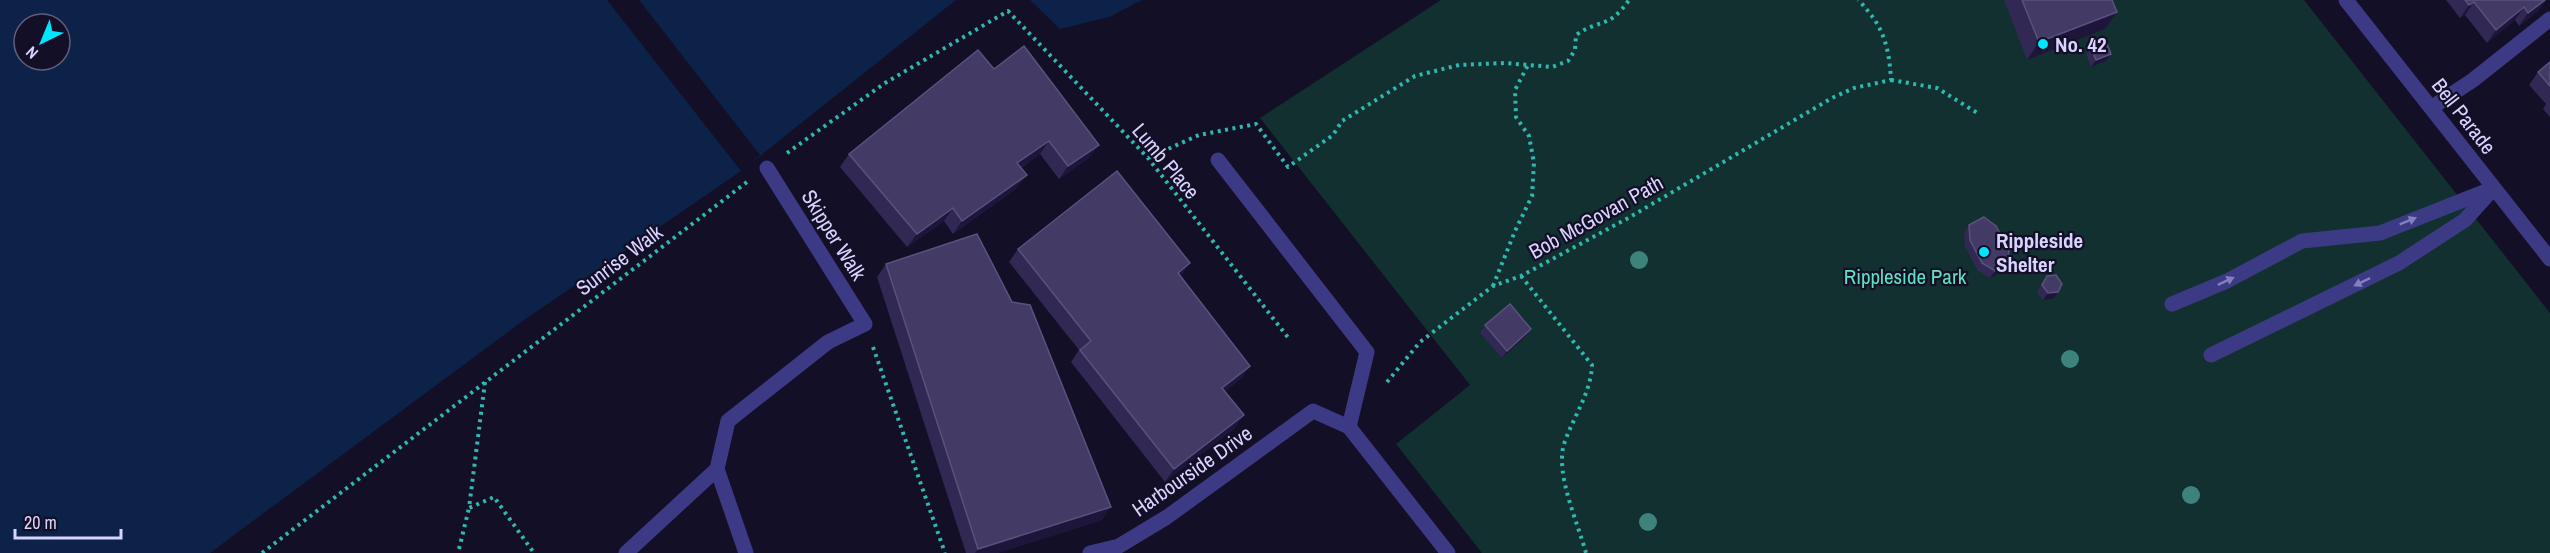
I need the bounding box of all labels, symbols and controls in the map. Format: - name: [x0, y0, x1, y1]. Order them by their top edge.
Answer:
- north arrow: [12, 12, 72, 72]
- place label: No. 42: [2055, 30, 2107, 59]
- marker: No. 42: [2036, 37, 2050, 51]
- text: N: [21, 42, 43, 64]
- street label: Bell Parade: [2425, 72, 2503, 160]
- street label: Lumb Place: [1126, 117, 1206, 205]
- street label: Bob McGovan Path: [1524, 168, 1668, 266]
- street label: Skipper Walk: [795, 184, 873, 286]
- one-way arrow: [2400, 216, 2418, 226]
- street label: Sunrise Walk: [570, 218, 669, 302]
- place label: Rippleside Shelter: [1996, 226, 2083, 279]
- marker: Rippleside Shelter: [1977, 245, 1991, 259]
- park label: Rippleside Park: [1844, 262, 1967, 291]
- one-way arrow: [2217, 276, 2234, 285]
- one-way arrow: [2353, 276, 2371, 286]
- street label: Harbourside Drive: [1126, 419, 1258, 523]
- scale bar: [15, 502, 122, 540]
- text: 20 m: [24, 510, 57, 535]

